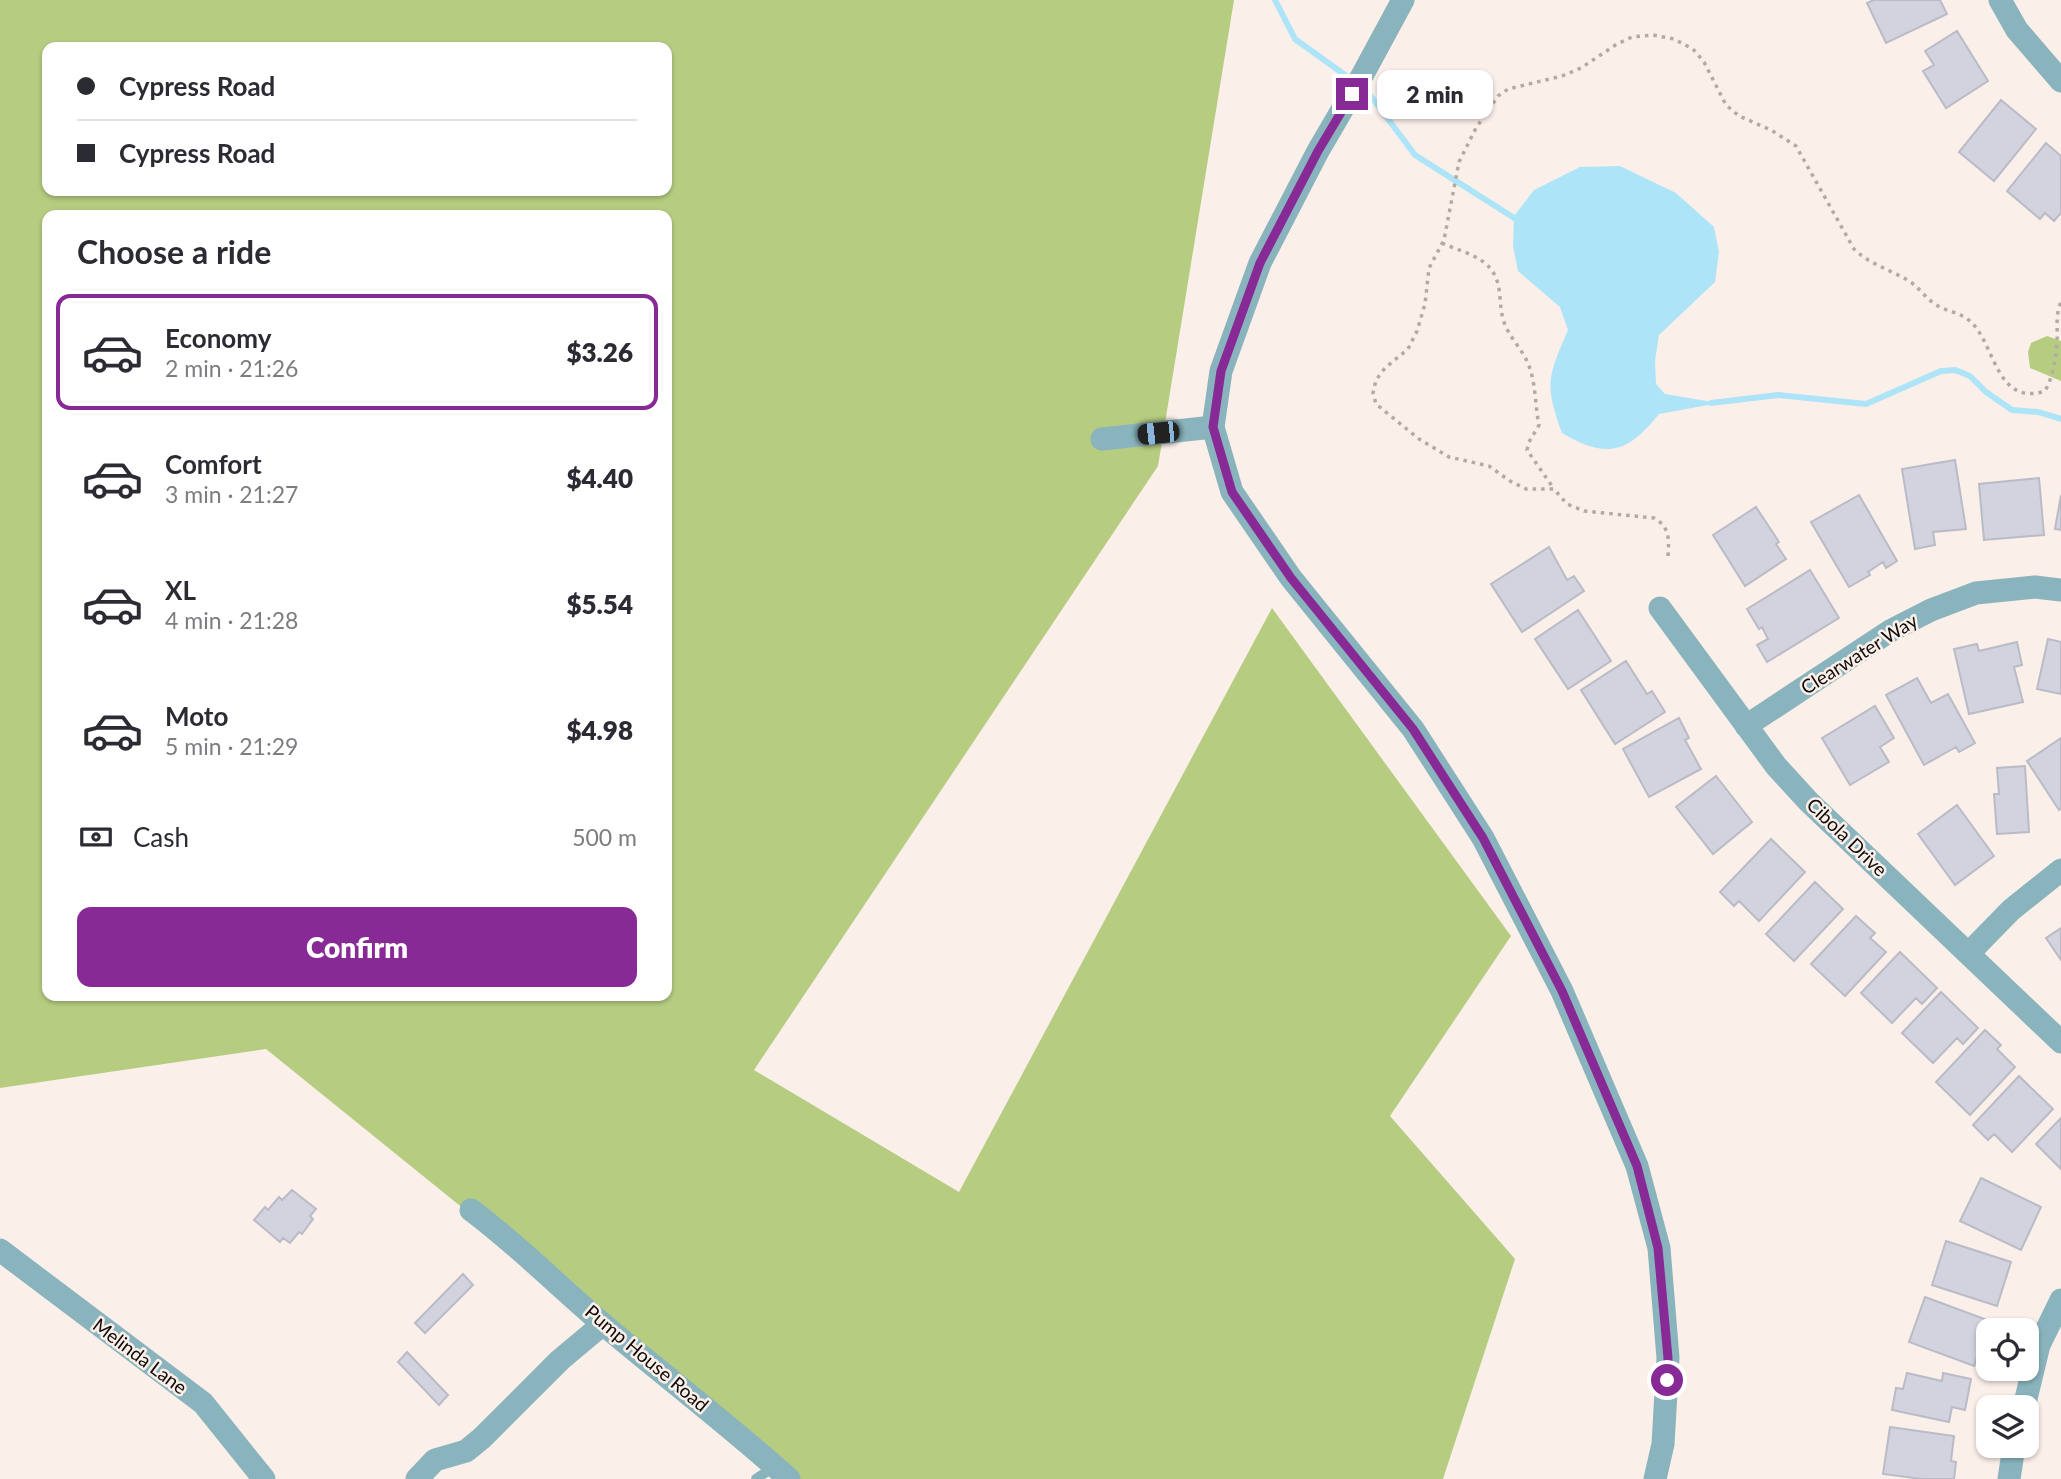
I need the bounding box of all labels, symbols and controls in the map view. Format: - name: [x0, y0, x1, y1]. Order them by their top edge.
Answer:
- text: Cypress Road: [119, 70, 275, 102]
- callout: 2 min: [1376, 70, 1492, 119]
- route end: [1336, 78, 1368, 110]
- text: 2 min: [1406, 80, 1464, 108]
- text: Cypress Road: [119, 137, 275, 169]
- text: Choose a ride: [77, 232, 271, 271]
- icon: car: [81, 321, 144, 384]
- text: Economy: [165, 322, 271, 354]
- text: $3.26: [566, 336, 633, 368]
- text: 2 min · 21:26: [165, 354, 298, 382]
- car: [1137, 420, 1180, 446]
- icon: car: [81, 447, 144, 510]
- text: Comfort: [165, 448, 262, 480]
- text: $4.40: [566, 462, 633, 494]
- text: 3 min · 21:27: [165, 480, 298, 508]
- icon: car: [81, 573, 144, 636]
- text: XL: [165, 574, 196, 606]
- text: $5.54: [566, 588, 633, 620]
- text: 4 min · 21:28: [165, 606, 298, 634]
- street label: Clearwater Way: [1796, 608, 1921, 699]
- icon: car: [81, 699, 144, 762]
- text: Moto: [165, 700, 228, 732]
- text: $4.98: [566, 714, 633, 746]
- text: 5 min · 21:29: [165, 732, 298, 760]
- street label: Cibola Drive: [1802, 793, 1892, 881]
- icon: cash: [77, 818, 115, 856]
- text: Cash: [133, 821, 189, 853]
- text: 500 m: [572, 823, 637, 851]
- button: Confirm: [77, 907, 637, 987]
- street label: Pump House Road: [581, 1299, 714, 1416]
- street label: Melinda Lane: [89, 1313, 192, 1398]
- map controls: [1976, 1318, 2039, 1458]
- button: locate: [1976, 1318, 2039, 1381]
- route start: [1651, 1364, 1683, 1396]
- button: layers: [1976, 1395, 2039, 1458]

